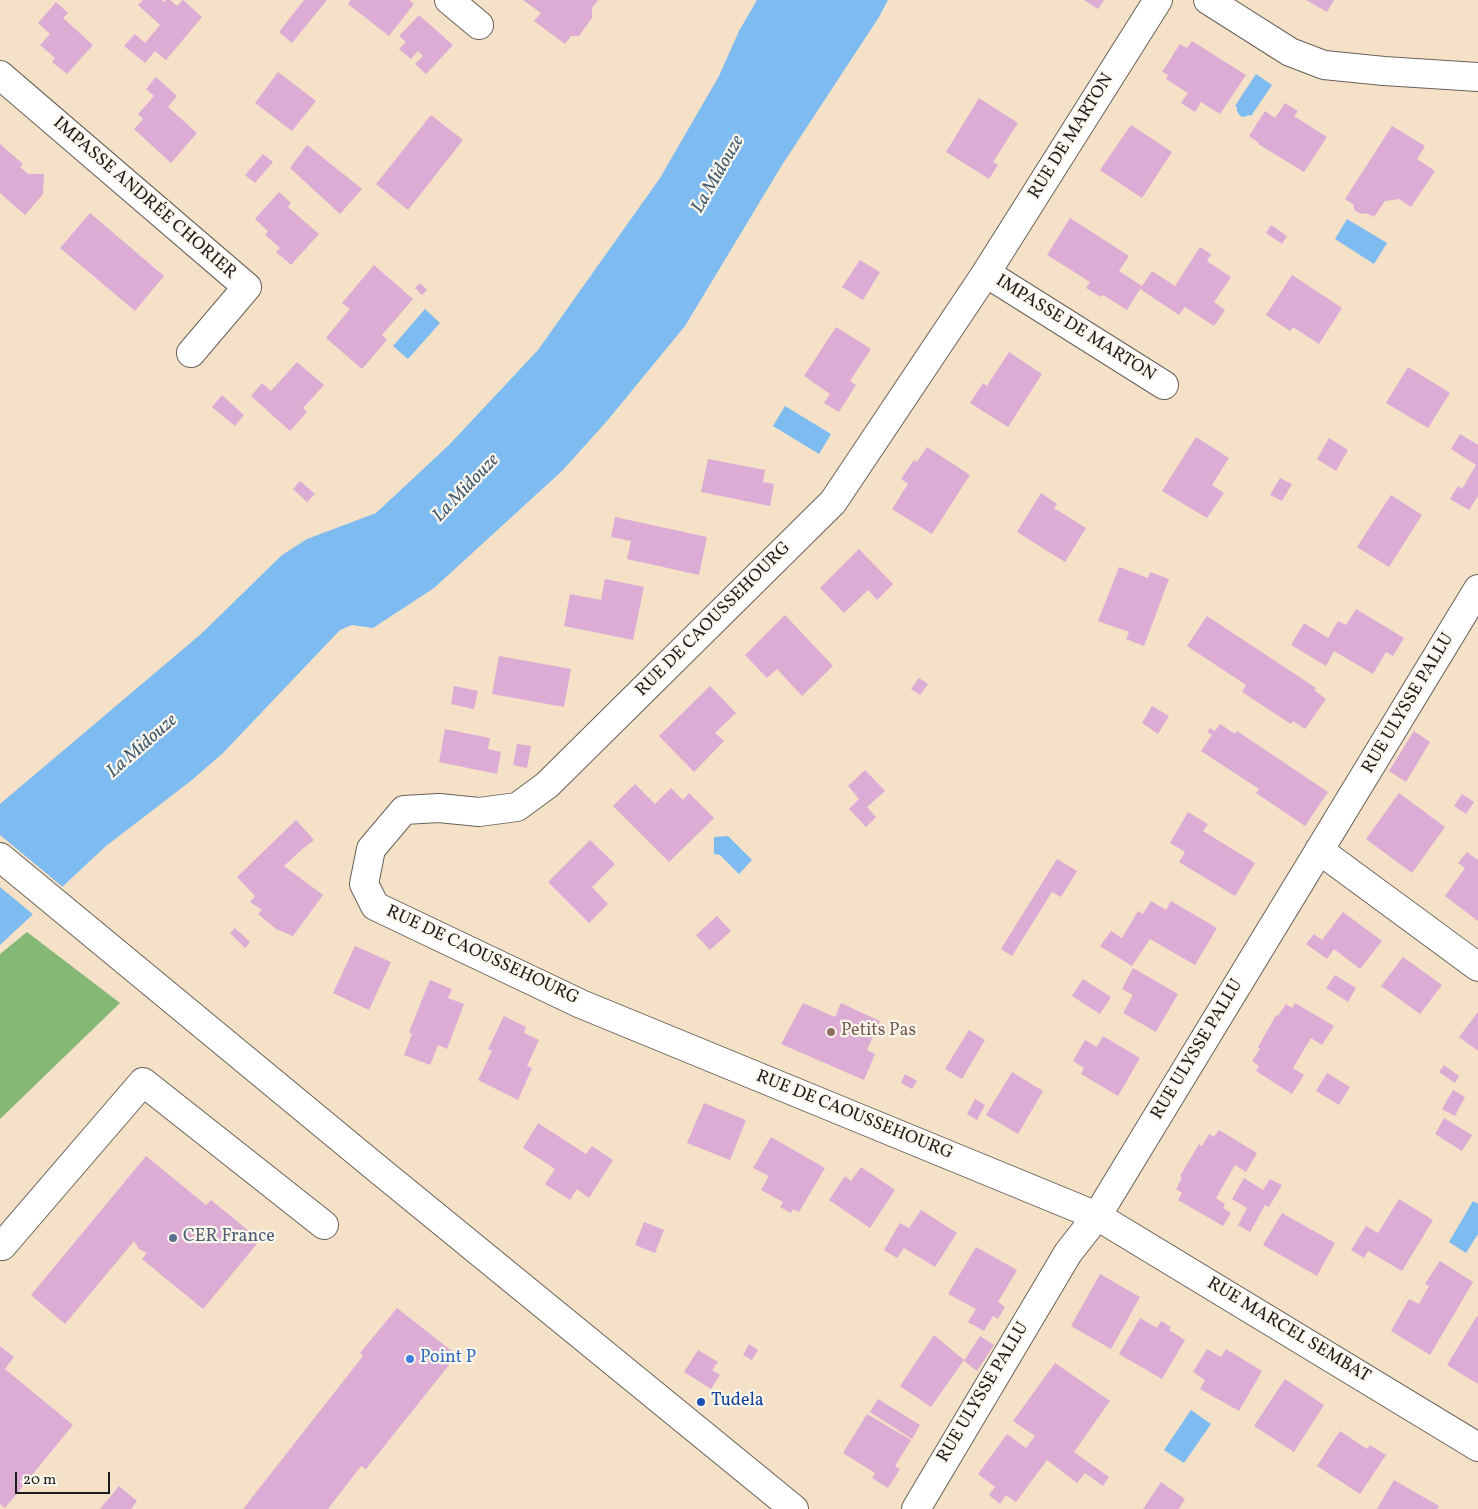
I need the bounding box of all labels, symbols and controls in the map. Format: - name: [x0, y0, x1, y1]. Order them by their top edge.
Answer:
- street label: RUE DE MARTON: [1025, 70, 1119, 204]
- street label: IMPASSE ANDRÉE CHORIER: [48, 113, 240, 285]
- water label: La Midouze: [688, 132, 750, 218]
- street label: IMPASSE DE MARTON: [991, 271, 1159, 387]
- water label: La Midouze: [429, 450, 505, 528]
- street label: RUE DE CAOUSSEHOURG: [632, 538, 796, 702]
- street label: RUE ULYSSE PALLU: [1358, 630, 1460, 778]
- water label: La Midouze: [103, 710, 183, 784]
- street label: RUE DE CAOUSSEHOURG: [382, 902, 582, 1010]
- street label: RUE ULYSSE PALLU: [1147, 976, 1249, 1124]
- place label: Petits Pas: [841, 1021, 916, 1043]
- marker: Petits Pas: [825, 1026, 837, 1038]
- street label: RUE DE CAOUSSEHOURG: [752, 1067, 956, 1165]
- place label: CER France: [183, 1227, 275, 1249]
- marker: CER France: [167, 1232, 179, 1244]
- street label: RUE MARCEL SEMBAT: [1202, 1274, 1374, 1388]
- street label: RUE ULYSSE PALLU: [933, 1319, 1035, 1467]
- place label: Point P: [420, 1348, 476, 1370]
- marker: Point P: [404, 1353, 416, 1365]
- place label: Tudela: [711, 1391, 764, 1413]
- marker: Tudela: [695, 1396, 707, 1408]
- scale bar: [18, 1462, 112, 1494]
- text: 20 m: [23, 1470, 56, 1491]

